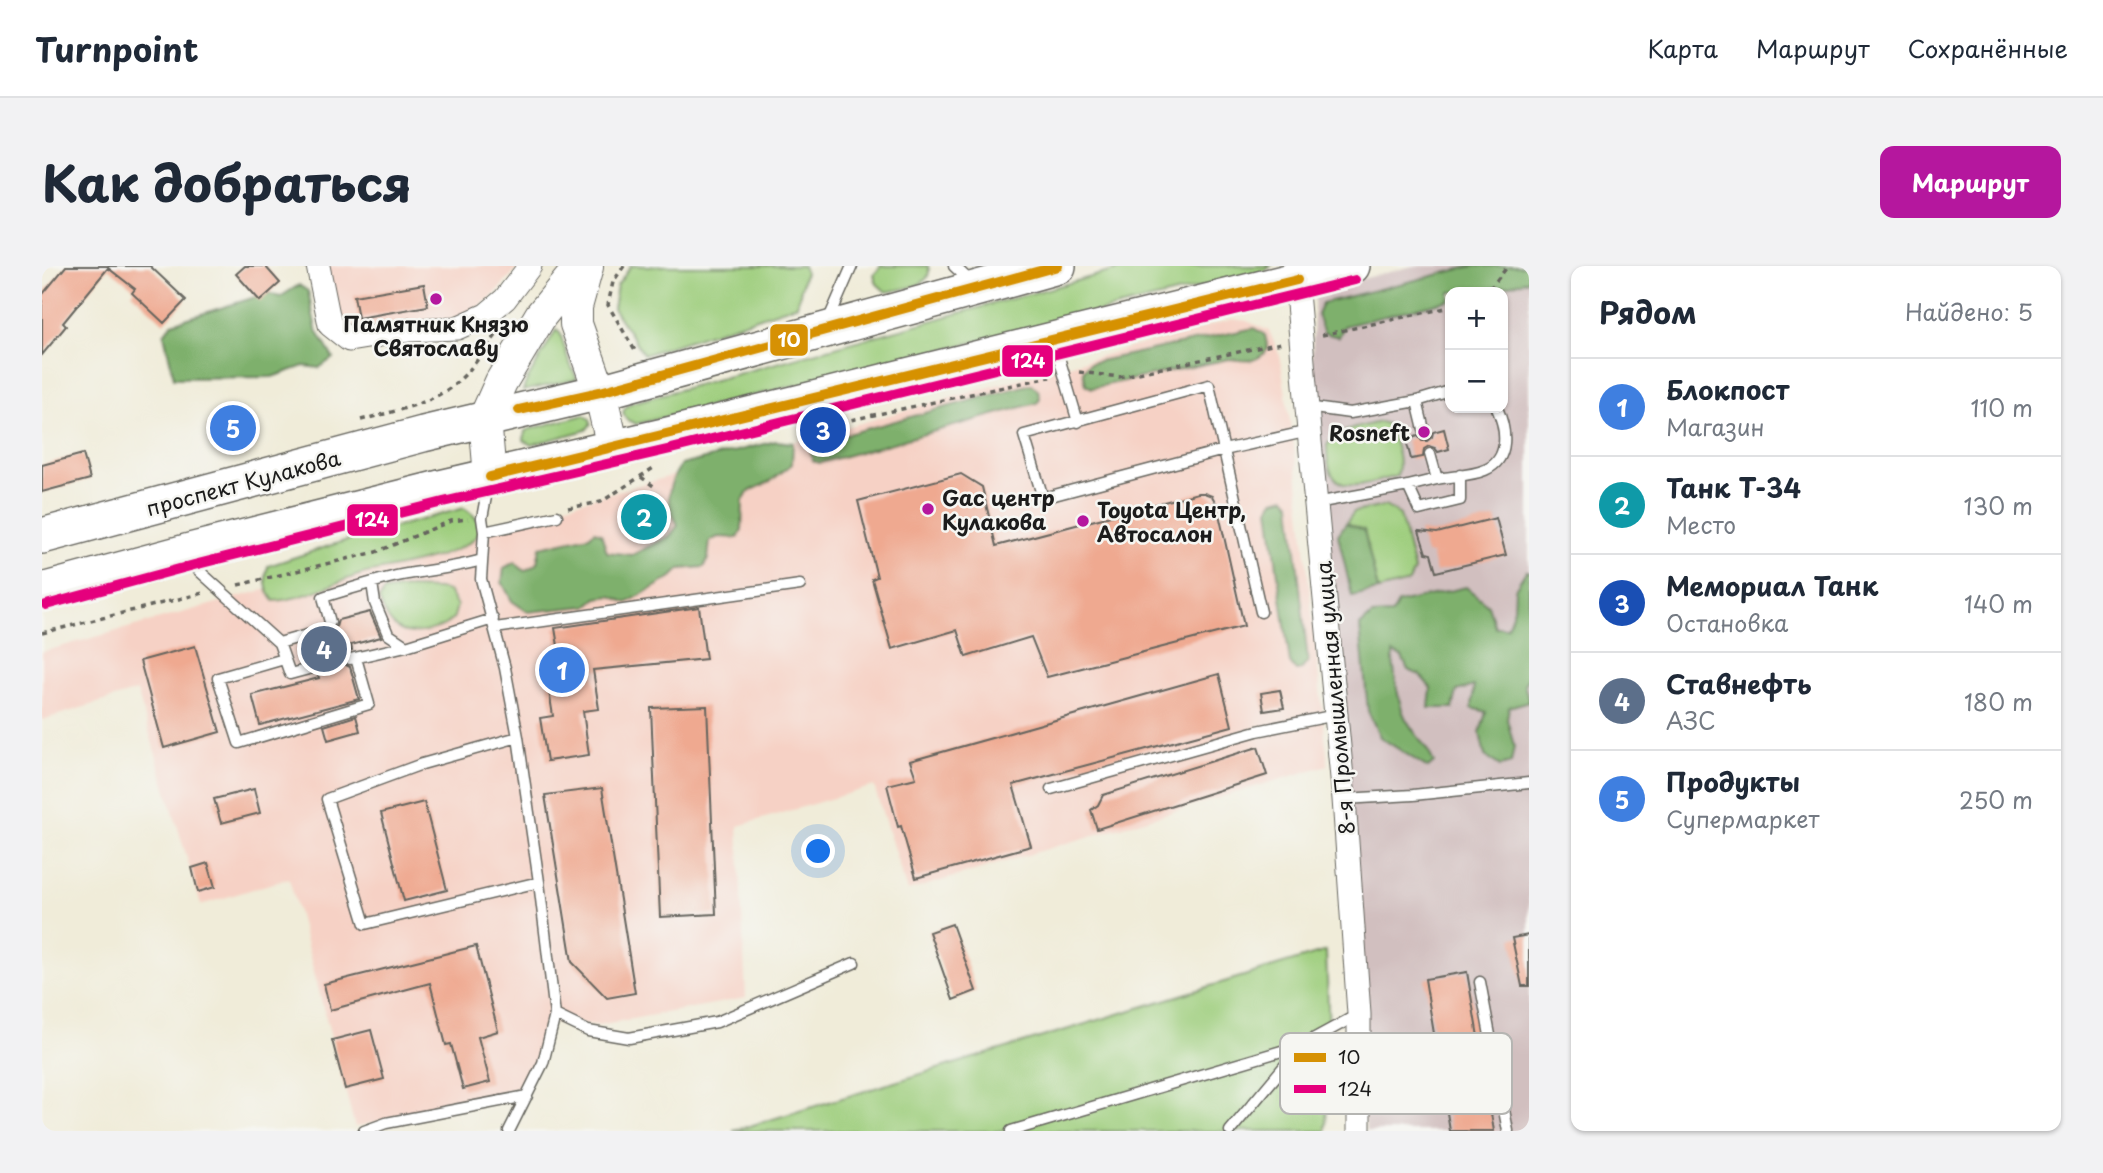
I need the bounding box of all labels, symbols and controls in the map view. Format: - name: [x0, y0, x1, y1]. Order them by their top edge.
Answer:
- text: Turnpoint: [35, 23, 199, 73]
- text: Карта: [1647, 30, 1718, 66]
- text: Маршрут: [1756, 30, 1870, 66]
- text: Сохранённые: [1908, 30, 2068, 66]
- text: Как добраться: [42, 145, 412, 219]
- button: Маршрут: [1880, 146, 2061, 218]
- map controls: [1445, 287, 1508, 413]
- button: +: [1445, 287, 1508, 350]
- text: Рядом: [1599, 289, 1697, 334]
- marker: Памятник Князю Святославу: [428, 291, 444, 307]
- text: Найдено: 5: [1905, 294, 2033, 329]
- place label: Памятник Князю Святославу: [343, 307, 529, 363]
- line badge: 10: [769, 323, 809, 357]
- text: 10: [777, 325, 801, 353]
- line badge: 124: [1001, 344, 1054, 378]
- text: 124: [1011, 346, 1045, 374]
- button: −: [1445, 350, 1508, 413]
- text: Блокпост: [1666, 370, 1789, 409]
- text: 1: [1617, 390, 1628, 425]
- text: 110 m: [1971, 390, 2033, 425]
- pin: 5: [210, 402, 256, 454]
- pin: 3: [800, 404, 846, 456]
- text: Магазин: [1666, 409, 1765, 444]
- place label: Rosneft: [1329, 416, 1410, 448]
- marker: Rosneft: [1416, 424, 1432, 440]
- street label: проспект Кулакова: [142, 441, 344, 523]
- text: Танк Т-34: [1666, 468, 1801, 507]
- place label: Gac центр Кулакова: [942, 481, 1055, 537]
- text: 2: [1614, 488, 1630, 523]
- text: 130 m: [1963, 488, 2033, 523]
- pin: 2: [621, 491, 667, 543]
- place label: Toyota Центр, Автосалон: [1097, 493, 1246, 549]
- marker: Gac центр Кулакова: [920, 501, 936, 517]
- line badge: 124: [346, 503, 399, 537]
- text: 124: [355, 505, 389, 533]
- text: Место: [1666, 507, 1736, 542]
- marker: Toyota Центр, Автосалон: [1075, 513, 1091, 529]
- street label: 8-я Промышленная улица: [1306, 559, 1362, 836]
- text: Мемориал Танк: [1666, 566, 1878, 605]
- text: 3: [1614, 586, 1630, 621]
- text: 140 m: [1964, 586, 2033, 621]
- text: Остановка: [1666, 605, 1788, 640]
- pin: 4: [301, 623, 347, 675]
- pin: 1: [539, 644, 585, 696]
- text: Ставнефть: [1666, 664, 1812, 703]
- text: 4: [1614, 684, 1630, 719]
- text: 180 m: [1964, 684, 2033, 719]
- text: АЗС: [1666, 703, 1716, 738]
- text: Продукты: [1666, 762, 1800, 801]
- text: 5: [1615, 782, 1629, 817]
- text: 250 m: [1959, 782, 2033, 817]
- text: Супермаркет: [1666, 801, 1820, 836]
- your location: [801, 834, 835, 868]
- legend: [1280, 1033, 1512, 1114]
- text: 10: [1338, 1042, 1360, 1070]
- text: 124: [1338, 1074, 1372, 1102]

